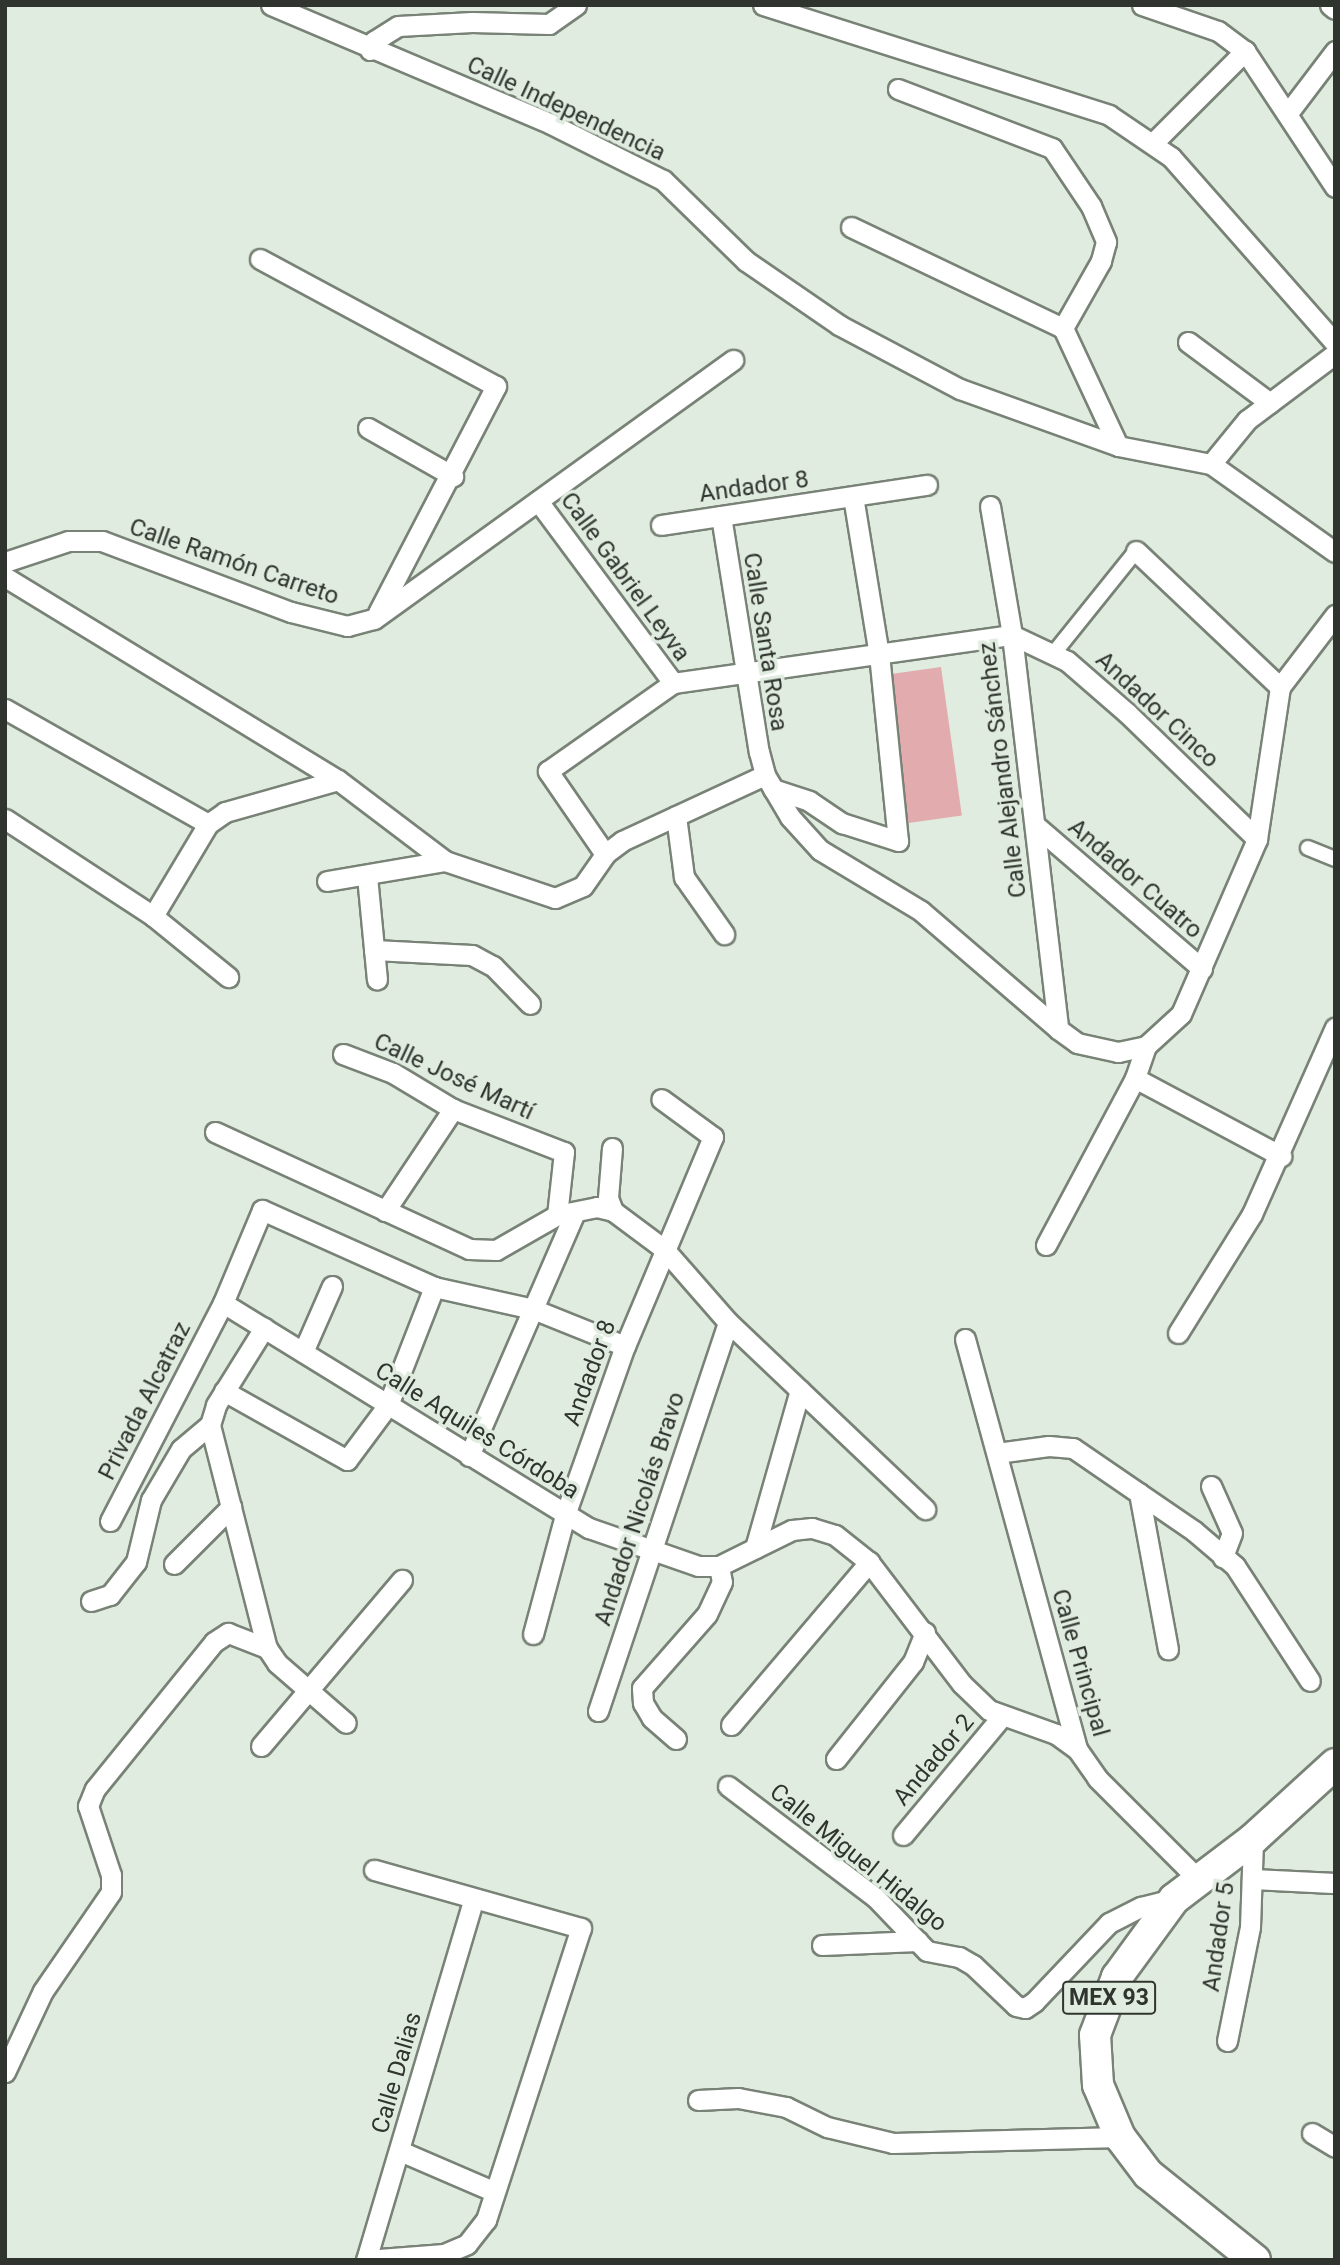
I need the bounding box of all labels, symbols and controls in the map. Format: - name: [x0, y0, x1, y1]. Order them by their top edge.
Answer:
- street label: Calle Independencia: [462, 50, 670, 168]
- street label: Andador 8: [697, 465, 811, 509]
- street label: Calle Gabriel Leyva: [554, 487, 696, 667]
- street label: Calle Ramón Carreto: [126, 513, 342, 611]
- street label: Calle Santa Rosa: [737, 551, 793, 733]
- street label: Calle Alejandro Sánchez: [973, 641, 1033, 899]
- street label: Andador Cinco: [1089, 646, 1225, 774]
- street label: Andador Cuatro: [1062, 813, 1208, 945]
- street label: Calle José Martí: [369, 1027, 539, 1127]
- street label: Andador 8: [558, 1316, 622, 1430]
- street label: Privada Alcatraz: [93, 1317, 197, 1485]
- street label: Calle Aquiles Córdoba: [370, 1356, 584, 1506]
- street label: Andador Nicolás Bravo: [589, 1389, 691, 1629]
- street label: Calle Principal: [1045, 1586, 1115, 1740]
- street label: Andador 2: [888, 1708, 980, 1812]
- street label: Calle Miguel Hidalgo: [764, 1778, 952, 1938]
- street label: Andador 5: [1197, 1880, 1241, 1994]
- road number: MEX 93: [1062, 1979, 1156, 2018]
- street label: Calle Dalias: [366, 2009, 428, 2137]

